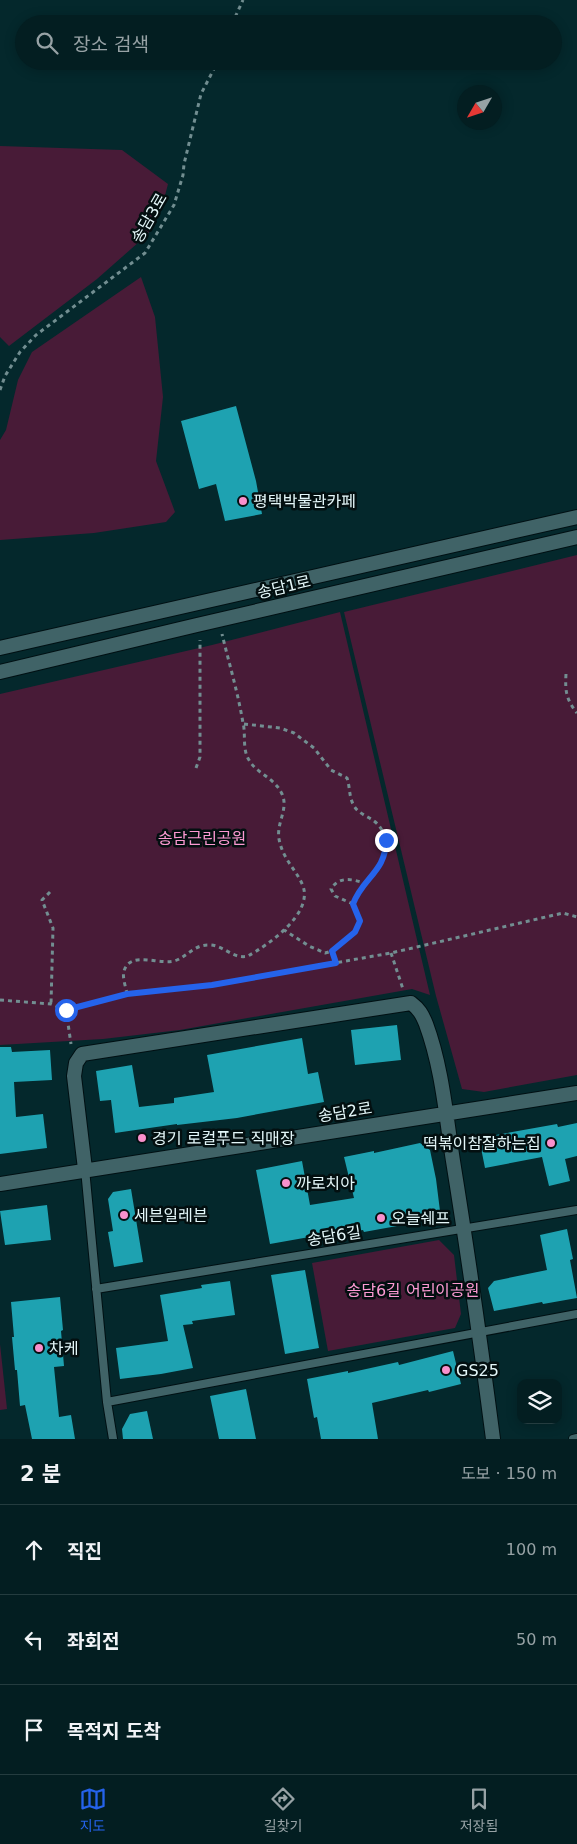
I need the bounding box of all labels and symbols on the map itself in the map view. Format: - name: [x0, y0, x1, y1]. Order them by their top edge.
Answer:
- north arrow: [457, 85, 502, 130]
- street label: 송담3로: [127, 189, 171, 246]
- place label: 평택박물관카페: [253, 492, 356, 511]
- marker: 평택박물관카페: [237, 495, 249, 507]
- street label: 송담1로: [255, 572, 313, 602]
- park label: 송담근린공원: [158, 829, 246, 848]
- route end: [375, 829, 398, 852]
- route start: [55, 999, 78, 1022]
- street label: 송담2로: [317, 1098, 374, 1126]
- place label: 경기 로컬푸드 직매장: [152, 1129, 295, 1148]
- marker: 경기 로컬푸드 직매장: [136, 1132, 148, 1144]
- place label: 떡볶이참잘하는집: [423, 1134, 541, 1153]
- marker: 떡볶이참잘하는집: [545, 1137, 557, 1149]
- place label: 까로치아: [296, 1174, 355, 1193]
- marker: 까로치아: [280, 1177, 292, 1189]
- place label: 세븐일레븐: [134, 1206, 208, 1225]
- marker: 세븐일레븐: [118, 1209, 130, 1221]
- place label: 오늘쉐프: [391, 1209, 450, 1228]
- marker: 오늘쉐프: [375, 1212, 387, 1224]
- street label: 송담6길: [306, 1222, 362, 1250]
- park label: 송담6길 어린이공원: [346, 1281, 480, 1300]
- place label: 차케: [49, 1339, 78, 1358]
- marker: 차케: [33, 1342, 45, 1354]
- place label: GS25: [456, 1361, 499, 1380]
- marker: GS25: [440, 1364, 452, 1376]

